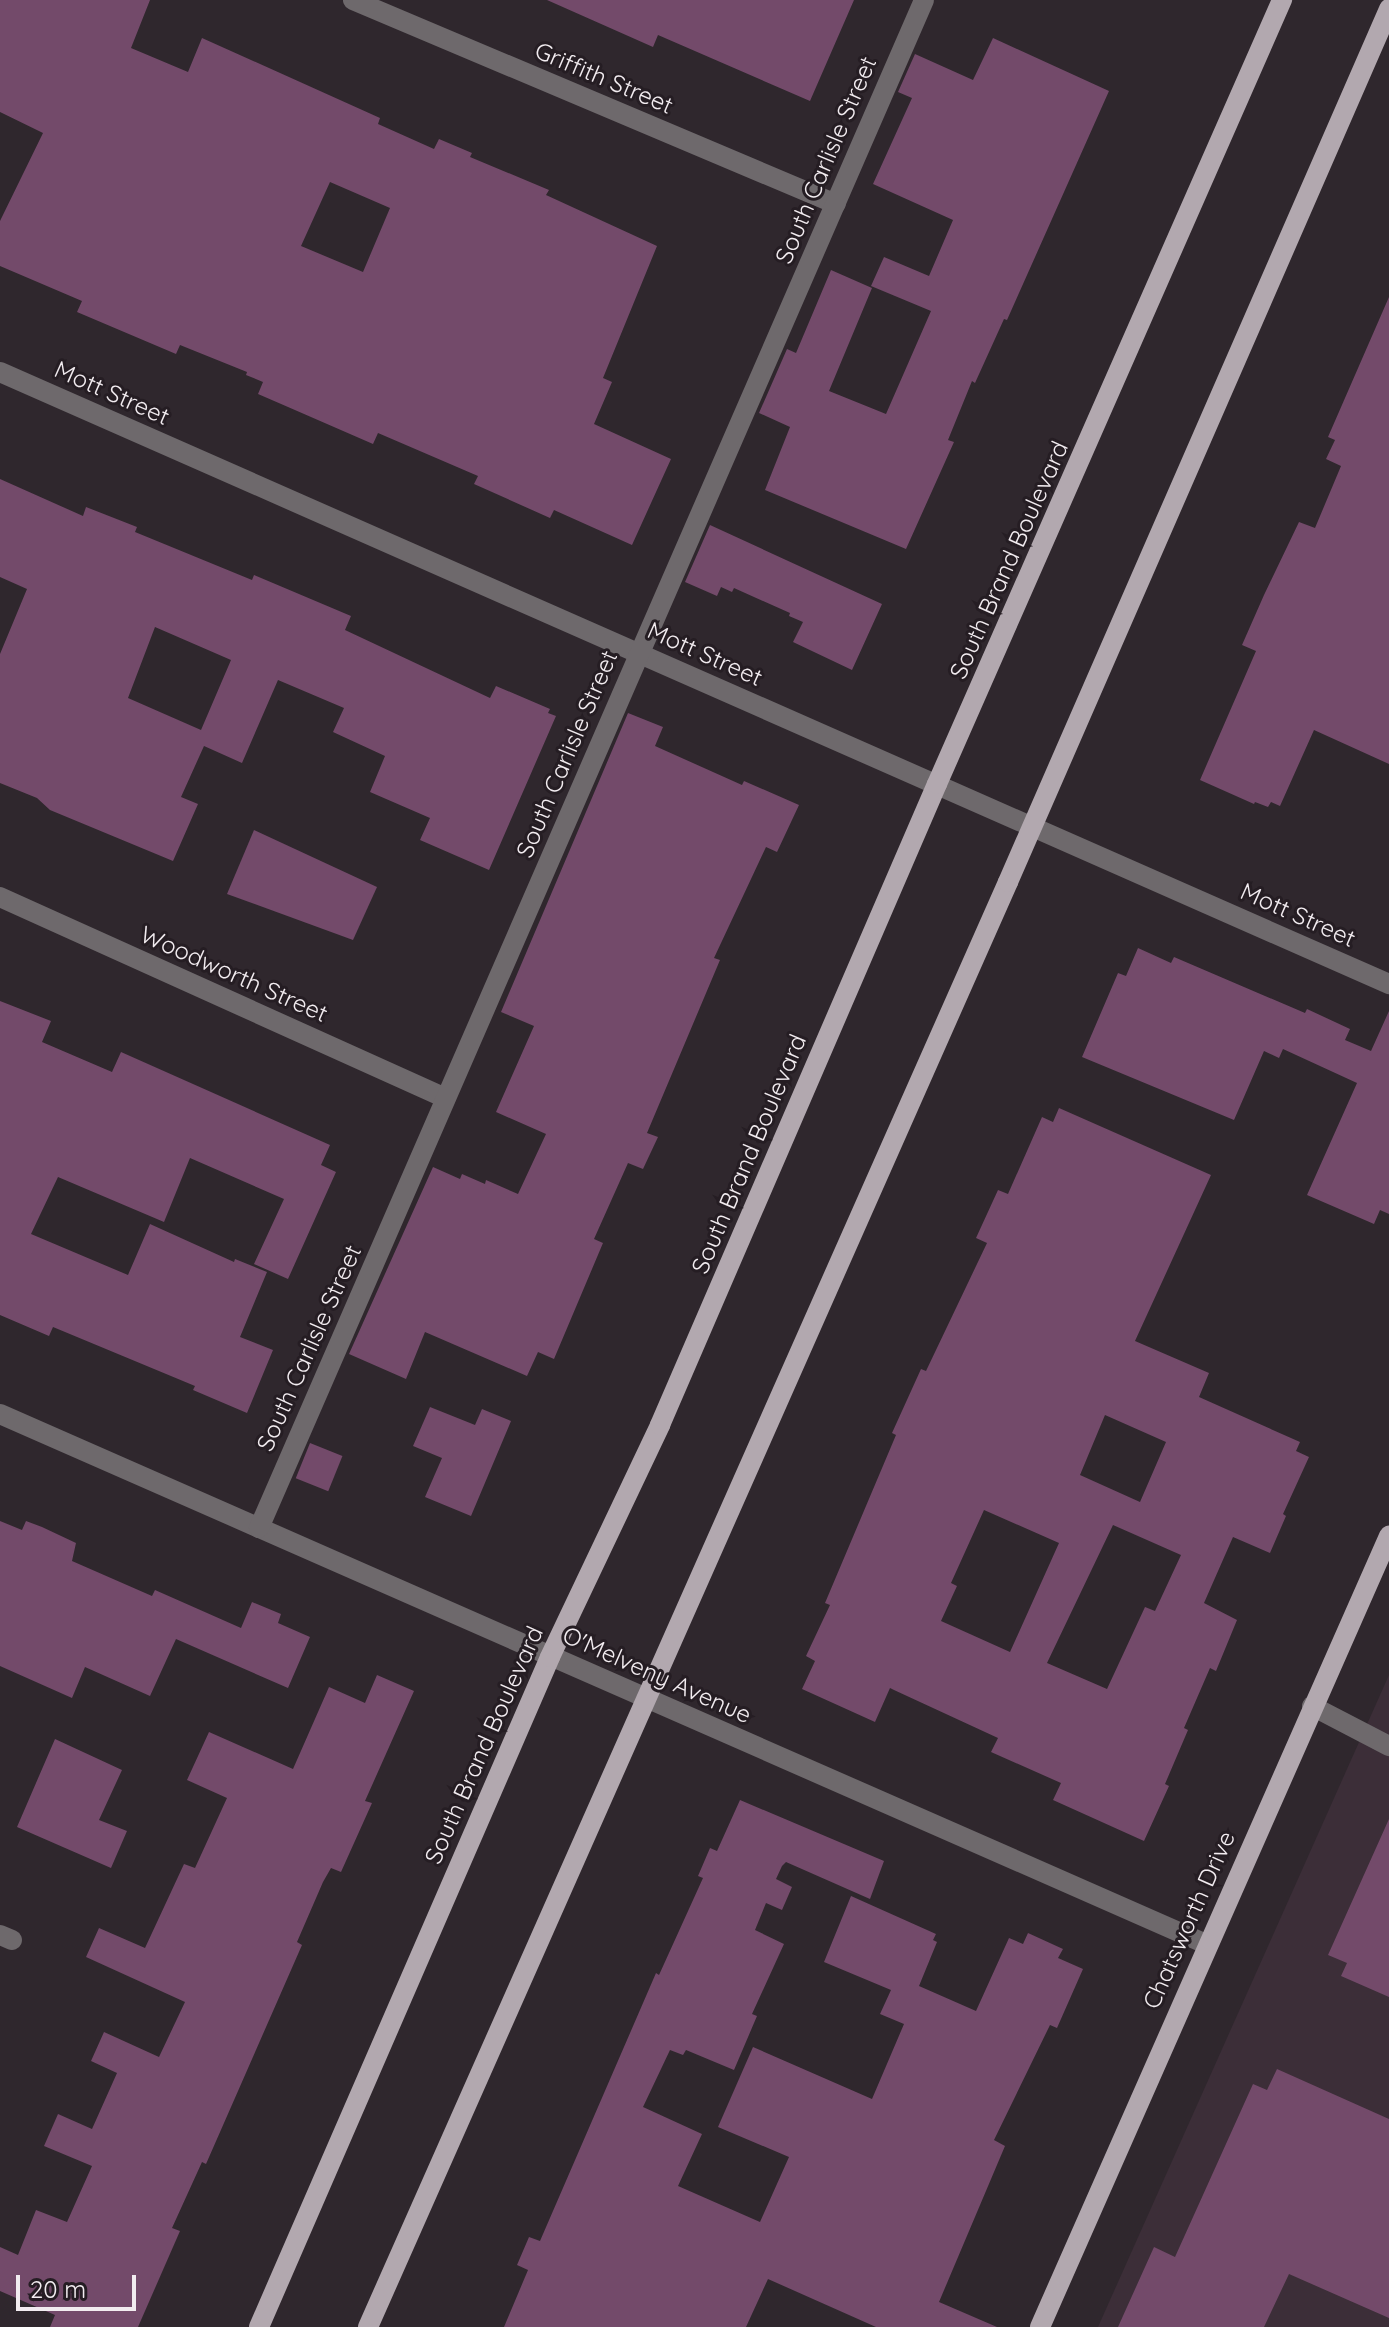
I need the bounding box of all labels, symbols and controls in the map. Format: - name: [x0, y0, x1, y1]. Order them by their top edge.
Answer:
- street label: Griffith Street: [531, 36, 677, 120]
- street label: South Carlisle Street: [769, 52, 883, 268]
- street label: Mott Street: [50, 355, 174, 431]
- street label: South Brand Boulevard: [944, 437, 1074, 683]
- street label: Mott Street: [643, 616, 767, 692]
- street label: South Carlisle Street: [510, 646, 624, 862]
- street label: Mott Street: [1236, 877, 1360, 953]
- street label: Woodworth Street: [136, 920, 332, 1028]
- street label: South Brand Boulevard: [686, 1030, 812, 1278]
- street label: South Carlisle Street: [251, 1241, 367, 1455]
- street label: O'Melveny Avenue: [558, 1620, 756, 1730]
- street label: South Brand Boulevard: [419, 1622, 549, 1868]
- street label: Chatsworth Drive: [1137, 1827, 1241, 2013]
- scale bar: [20, 2259, 140, 2309]
- text: 20 m: [30, 2274, 86, 2304]

